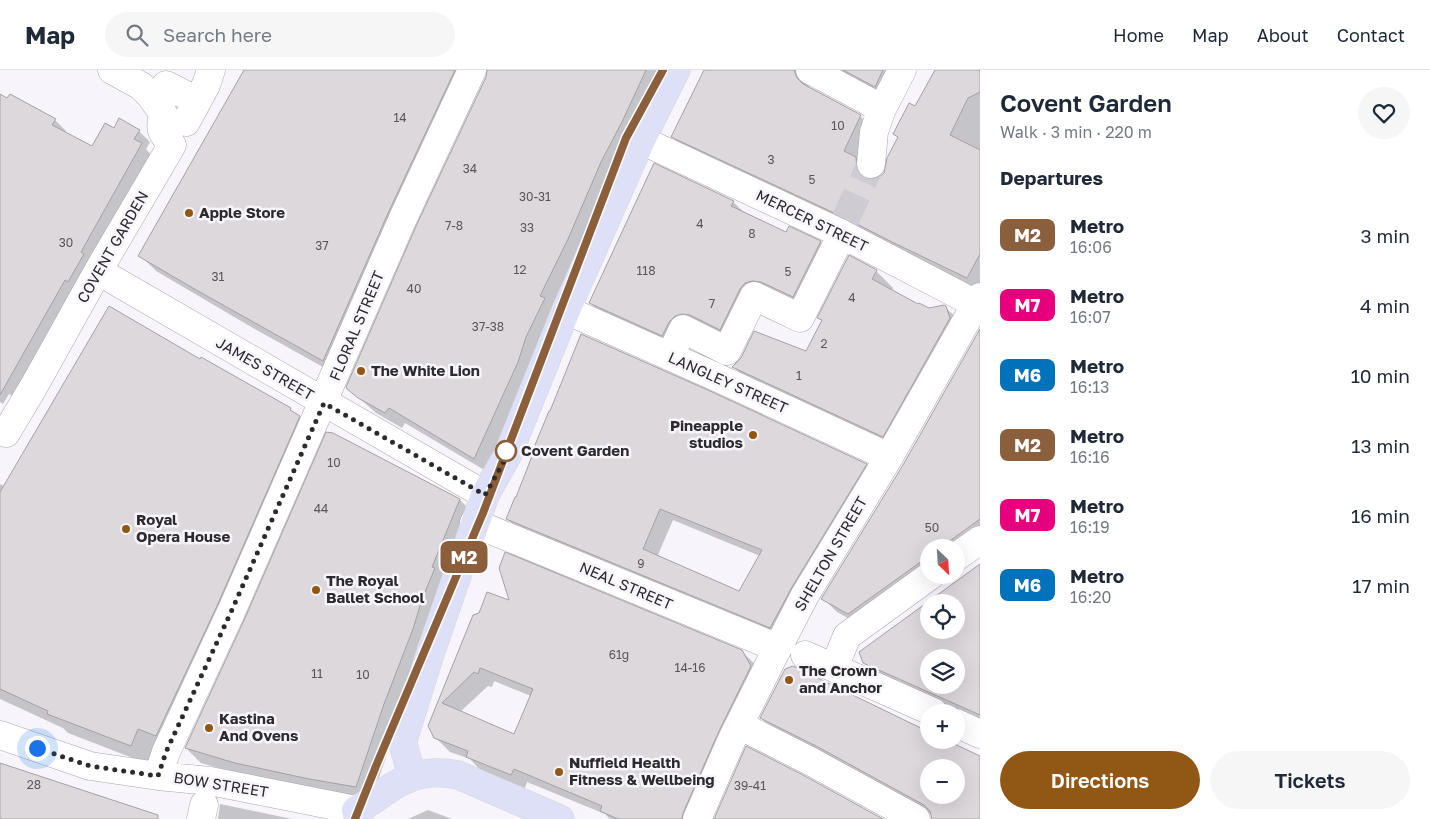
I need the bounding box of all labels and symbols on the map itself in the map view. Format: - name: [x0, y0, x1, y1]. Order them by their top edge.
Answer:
- house number: 14: [393, 110, 407, 125]
- house number: 10: [831, 118, 845, 133]
- house number: 3: [767, 152, 775, 167]
- house number: 34: [463, 161, 477, 176]
- house number: 5: [809, 172, 816, 187]
- street label: MERCER STREET: [754, 185, 871, 255]
- street label: COVENT GARDEN: [73, 187, 151, 306]
- house number: 30-31: [519, 189, 551, 204]
- place label: Apple Store: [199, 203, 285, 221]
- marker: Apple Store: [183, 207, 195, 219]
- house number: 4: [696, 216, 704, 231]
- house number: 7-8: [445, 218, 463, 233]
- house number: 33: [520, 220, 534, 235]
- house number: 8: [748, 226, 756, 241]
- house number: 30: [59, 235, 73, 250]
- house number: 37: [315, 238, 329, 253]
- house number: 12: [514, 262, 526, 277]
- house number: 118: [637, 263, 655, 278]
- house number: 5: [785, 264, 792, 279]
- street label: FLORAL STREET: [325, 268, 387, 383]
- house number: 31: [212, 269, 225, 284]
- house number: 40: [407, 281, 421, 296]
- house number: 4: [848, 290, 856, 305]
- house number: 7: [709, 296, 715, 311]
- house number: 37-38: [472, 319, 504, 334]
- street label: JAMES STREET: [213, 333, 318, 403]
- house number: 2: [821, 336, 828, 351]
- street label: LANGLEY STREET: [666, 348, 791, 417]
- place label: The White Lion: [371, 361, 480, 379]
- marker: The White Lion: [355, 365, 367, 377]
- house number: 1: [796, 368, 802, 383]
- place label: Pineapple studios: [670, 416, 743, 451]
- marker: Pineapple studios: [747, 429, 759, 441]
- marker: Covent Garden: [495, 440, 517, 462]
- place label: Covent Garden: [521, 441, 629, 459]
- house number: 10: [327, 455, 341, 470]
- street label: SHELTON STREET: [790, 493, 870, 614]
- house number: 44: [314, 501, 328, 516]
- place label: Royal Opera House: [136, 510, 230, 545]
- house number: 50: [925, 520, 939, 535]
- marker: Royal Opera House: [120, 523, 132, 535]
- north arrow: [920, 539, 965, 584]
- line badge: M2: [442, 541, 486, 573]
- house number: 9: [637, 556, 645, 571]
- street label: NEAL STREET: [577, 557, 676, 613]
- place label: The Royal Ballet School: [326, 571, 425, 606]
- marker: The Royal Ballet School: [310, 584, 322, 596]
- house number: 61g: [609, 647, 629, 662]
- house number: 14-16: [675, 660, 705, 675]
- place label: The Crown and Anchor: [799, 661, 882, 696]
- house number: 11: [311, 666, 323, 681]
- house number: 10: [356, 667, 370, 682]
- marker: The Crown and Anchor: [783, 674, 795, 686]
- place label: Kastina And Ovens: [219, 709, 298, 744]
- marker: Kastina And Ovens: [203, 722, 215, 734]
- your location: [25, 736, 50, 761]
- place label: Nuffield Health Fitness & Wellbeing: [569, 753, 715, 788]
- marker: Nuffield Health Fitness & Wellbeing: [553, 766, 565, 778]
- street label: BOW STREET: [172, 768, 270, 800]
- house number: 28: [27, 777, 41, 792]
- house number: 39-41: [734, 778, 766, 793]

